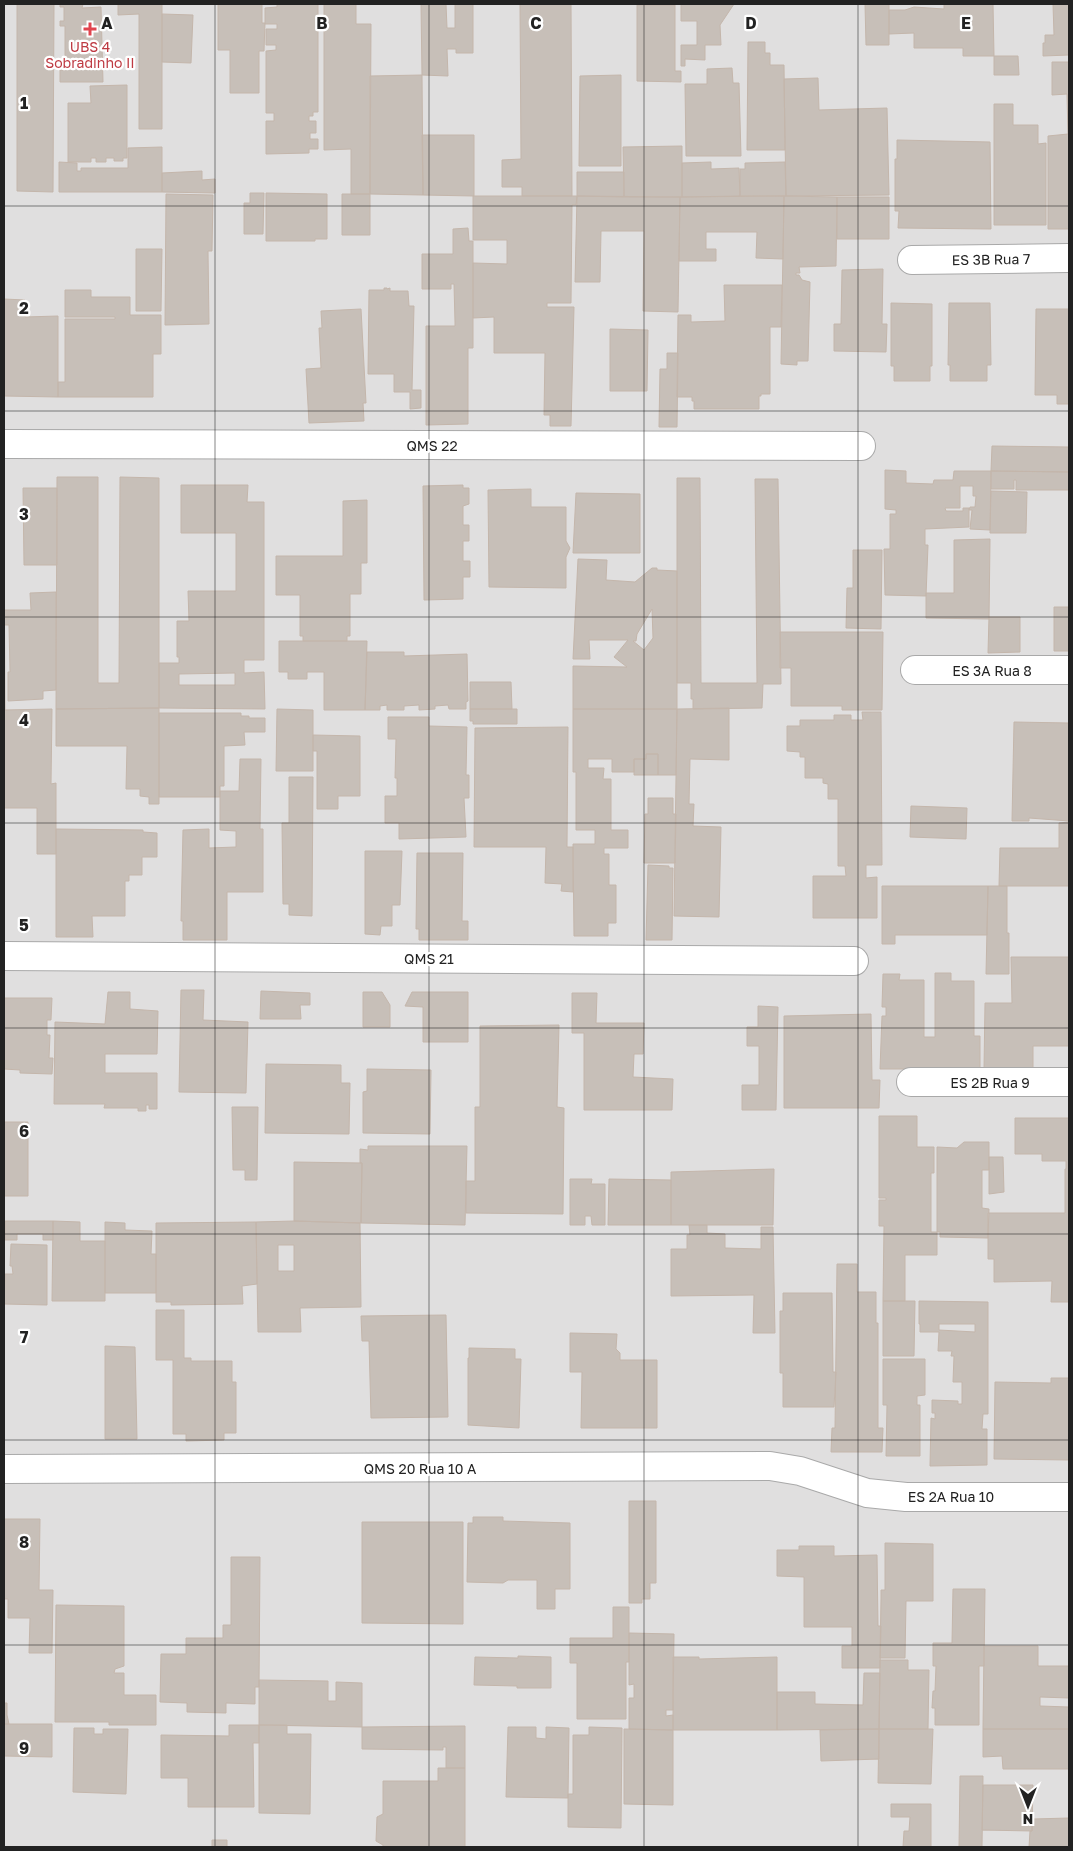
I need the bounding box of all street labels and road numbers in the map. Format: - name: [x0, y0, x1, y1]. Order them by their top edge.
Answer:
- street label: ES 3B Rua 7: [952, 250, 1030, 268]
- street label: QMS 22: [406, 437, 458, 454]
- street label: ES 3A Rua 8: [952, 662, 1032, 679]
- street label: QMS 21: [404, 950, 454, 967]
- street label: ES 2B Rua 9: [950, 1074, 1030, 1091]
- street label: QMS 20 Rua 10 A: [364, 1460, 477, 1477]
- street label: ES 2A Rua 10: [908, 1488, 994, 1505]

